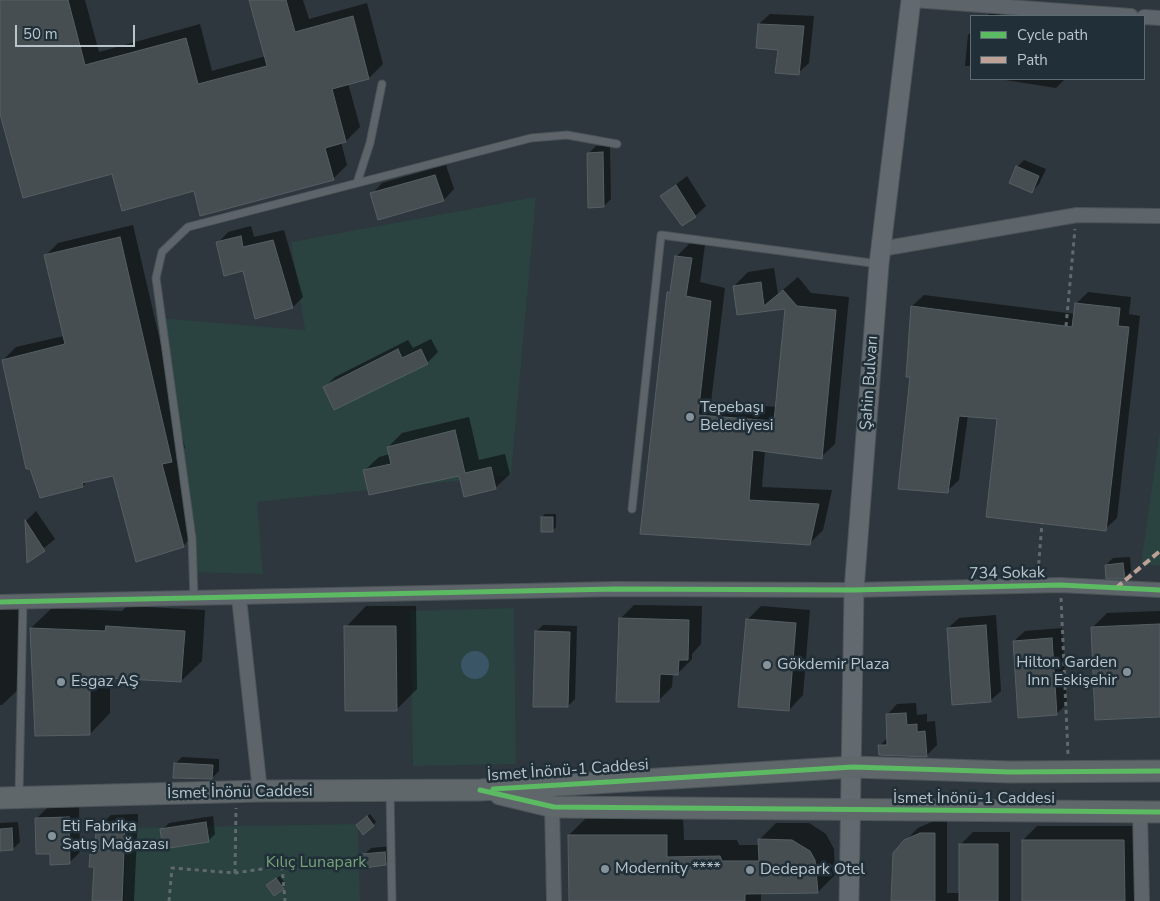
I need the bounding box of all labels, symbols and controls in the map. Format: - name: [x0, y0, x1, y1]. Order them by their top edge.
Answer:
- scale bar: [18, 15, 138, 47]
- legend: [970, 15, 1145, 80]
- text: 50 m: [23, 24, 58, 44]
- text: Cycle path: [1017, 25, 1088, 45]
- text: Path: [1017, 50, 1048, 70]
- street label: Şahin Bulvarı: [857, 335, 883, 431]
- place label: Tepebaşı Belediyesi: [700, 398, 774, 436]
- marker: Tepebaşı Belediyesi: [684, 411, 696, 423]
- street label: 734 Sokak: [969, 564, 1045, 584]
- place label: Hilton Garden Inn Eskişehir: [1016, 653, 1117, 691]
- place label: Gökdemir Plaza: [777, 655, 890, 675]
- marker: Gökdemir Plaza: [761, 659, 773, 671]
- marker: Hilton Garden Inn Eskişehir: [1121, 666, 1133, 678]
- place label: Esgaz AŞ: [71, 672, 139, 692]
- marker: Esgaz AŞ: [55, 676, 67, 688]
- street label: İsmet İnönü-1 Caddesi: [487, 756, 649, 786]
- street label: İsmet İnönü Caddesi: [167, 782, 313, 804]
- street label: İsmet İnönü-1 Caddesi: [893, 789, 1055, 809]
- place label: Eti Fabrika Satış Mağazası: [62, 817, 169, 855]
- marker: Eti Fabrika Satış Mağazası: [46, 830, 58, 842]
- park label: Kılıç Lunapark: [266, 853, 366, 873]
- place label: Modernity ****: [615, 859, 721, 879]
- place label: Dedepark Otel: [760, 860, 865, 880]
- marker: Modernity ****: [599, 863, 611, 875]
- marker: Dedepark Otel: [744, 864, 756, 876]

